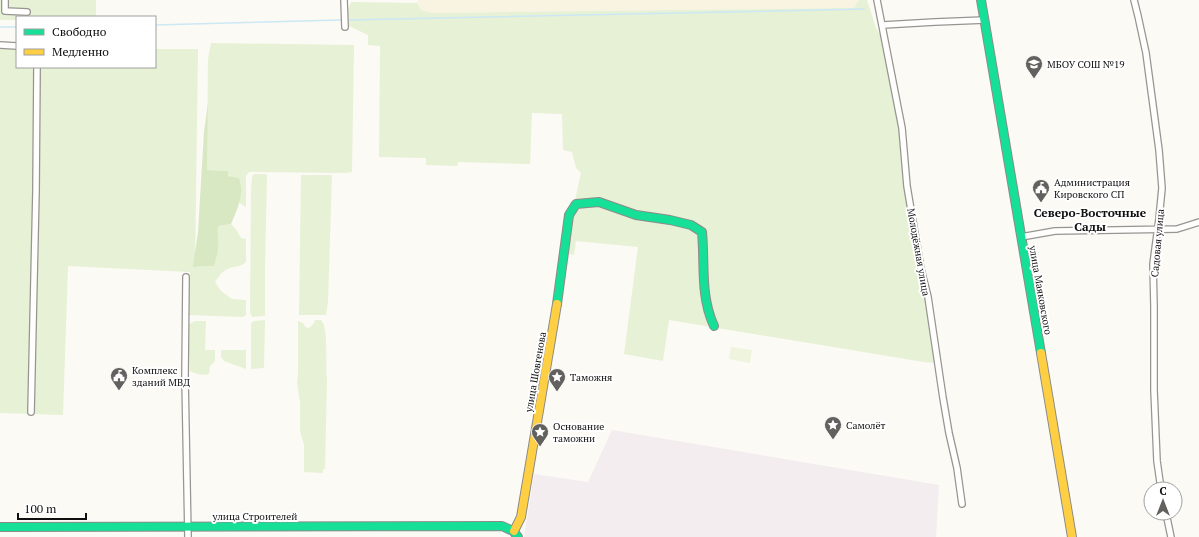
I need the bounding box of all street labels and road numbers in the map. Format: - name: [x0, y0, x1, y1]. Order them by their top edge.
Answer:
- street label: Молодёжная улица: [904, 207, 933, 297]
- street label: Садовая улица: [1148, 208, 1167, 278]
- street label: улица Маяковского: [1026, 243, 1055, 336]
- street label: улица Шовгенова: [522, 331, 549, 414]
- street label: улица Строителей: [212, 510, 297, 523]

